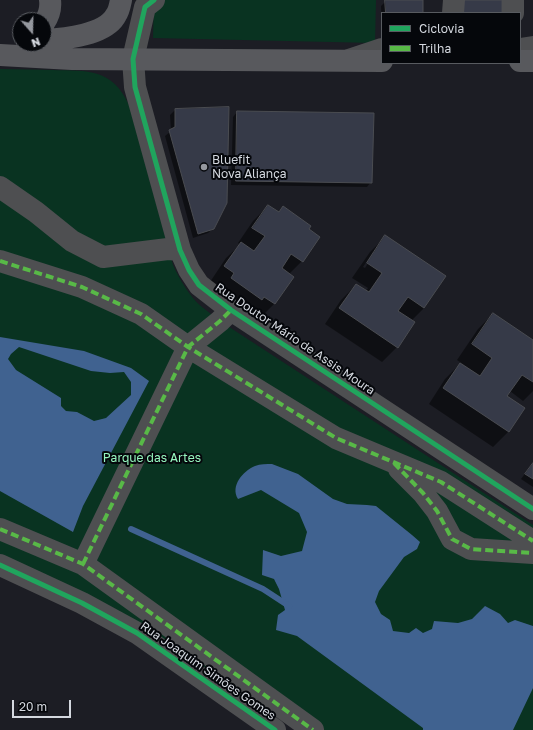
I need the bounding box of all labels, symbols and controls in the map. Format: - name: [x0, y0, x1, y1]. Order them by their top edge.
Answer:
- north arrow: [12, 12, 52, 52]
- legend: [381, 12, 521, 64]
- text: Ciclovia: [419, 21, 464, 36]
- text: N: [30, 35, 42, 50]
- text: Trilha: [419, 41, 451, 56]
- place label: Bluefit Nova Aliança: [212, 153, 287, 181]
- marker: Bluefit Nova Aliança: [199, 162, 209, 172]
- street label: Rua Doutor Mário de Assis Moura: [212, 280, 378, 398]
- park label: Parque das Artes: [103, 451, 201, 465]
- street label: Rua Joaquim Simões Gomes: [138, 619, 278, 723]
- scale bar: [14, 692, 73, 718]
- text: 20 m: [19, 699, 47, 714]

